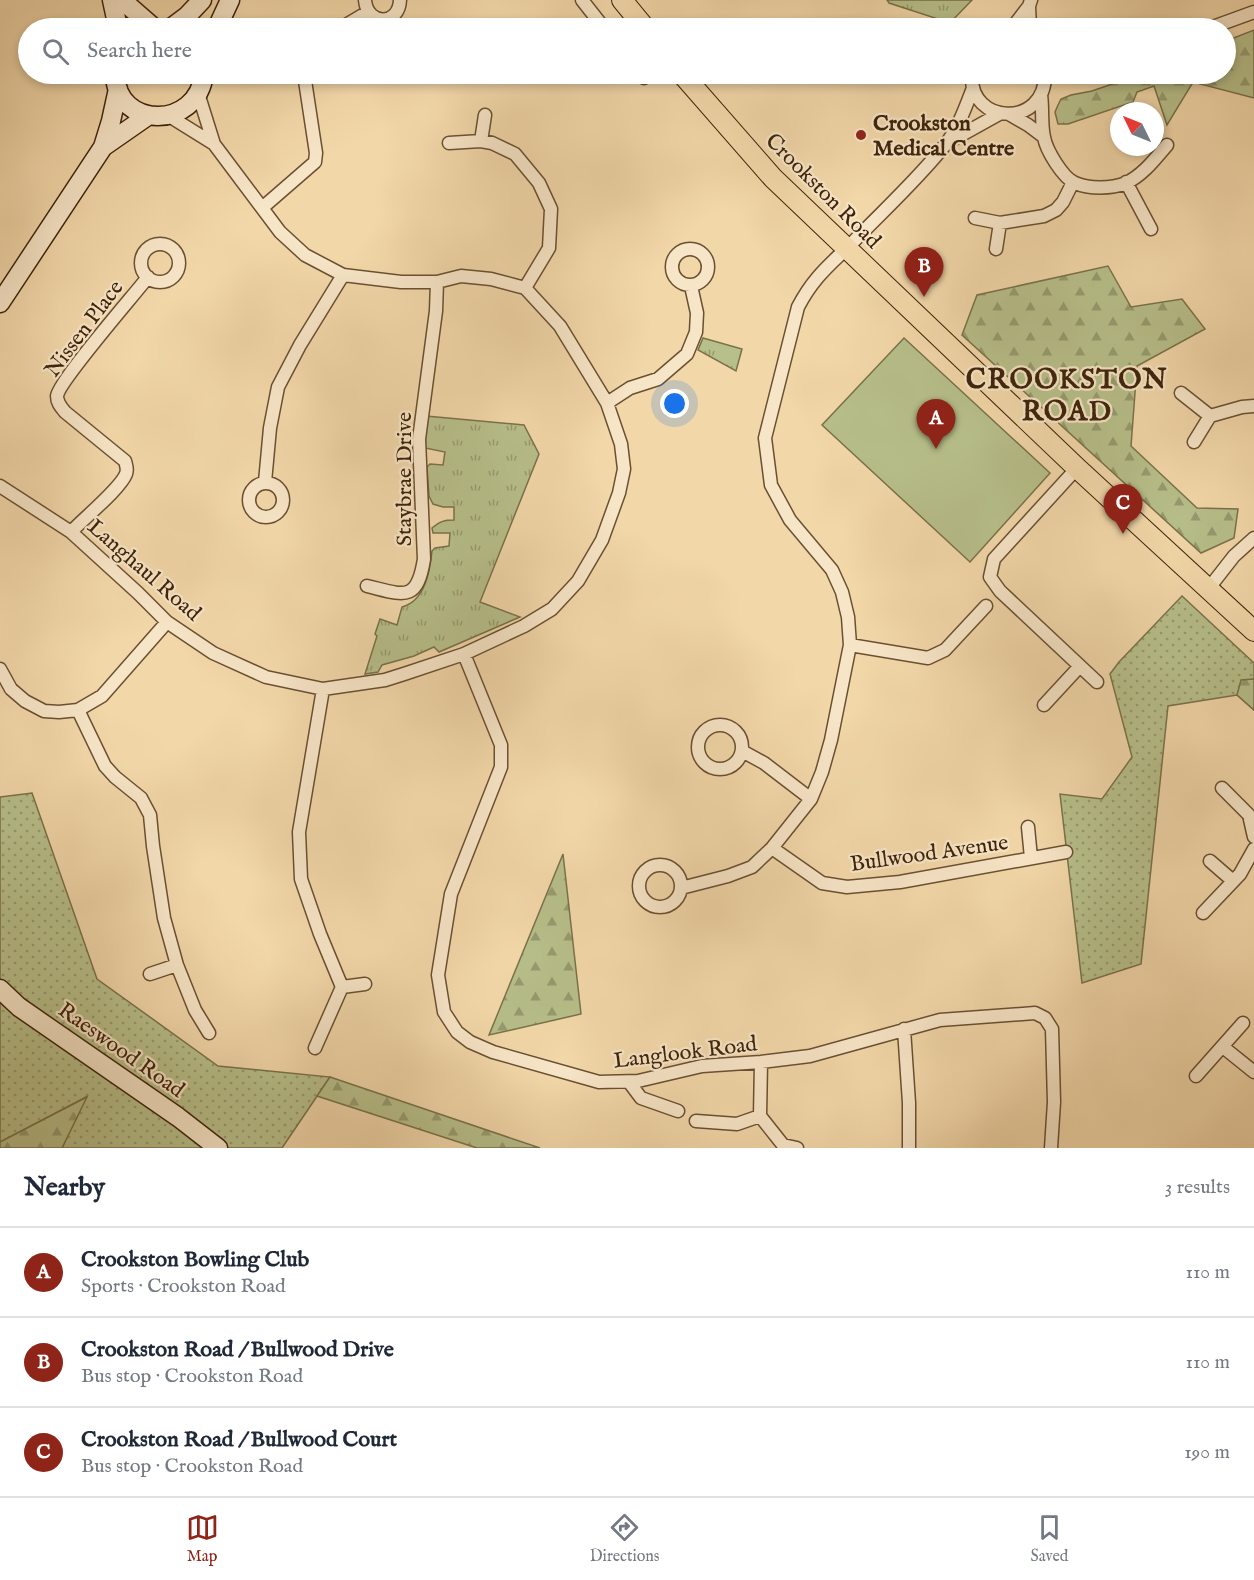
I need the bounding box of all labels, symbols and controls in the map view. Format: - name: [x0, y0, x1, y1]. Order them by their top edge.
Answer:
- search box: [18, 18, 1236, 84]
- icon: search: [39, 35, 72, 68]
- text: Search here: [87, 37, 192, 65]
- north arrow: [1110, 102, 1164, 156]
- place label: Crookston Medical Centre: [873, 110, 1014, 163]
- street label: Crookston Road: [759, 128, 887, 255]
- marker: Crookston Medical Centre: [854, 128, 868, 142]
- pin: B: [904, 248, 944, 297]
- street label: Nissen Place: [39, 275, 130, 383]
- district label: CROOKSTON ROAD: [966, 363, 1168, 430]
- your location: [660, 389, 689, 418]
- pin: A: [916, 400, 956, 449]
- street label: Staybrae Drive: [391, 412, 419, 546]
- pin: C: [1104, 484, 1142, 534]
- street label: Langhaul Road: [81, 513, 207, 628]
- street label: Bullwood Avenue: [848, 829, 1010, 879]
- street label: Raeswood Road: [52, 997, 190, 1105]
- street label: Langlook Road: [612, 1030, 759, 1076]
- text: Nearby: [24, 1171, 105, 1204]
- text: 3 results: [1165, 1175, 1230, 1200]
- text: Crookston Bowling Club: [81, 1246, 309, 1274]
- text: A: [37, 1260, 50, 1285]
- text: 110 m: [1186, 1260, 1230, 1285]
- text: Sports · Crookston Road: [81, 1274, 286, 1299]
- text: Crookston Road / Bullwood Drive: [81, 1336, 394, 1364]
- text: B: [37, 1350, 50, 1375]
- text: 110 m: [1186, 1350, 1230, 1375]
- text: Bus stop · Crookston Road: [81, 1364, 303, 1389]
- text: Crookston Road / Bullwood Court: [81, 1426, 397, 1454]
- text: C: [36, 1440, 51, 1465]
- text: 190 m: [1184, 1440, 1230, 1465]
- text: Bus stop · Crookston Road: [81, 1454, 303, 1479]
- tab: Map: [186, 1511, 219, 1567]
- tab: Directions: [590, 1511, 659, 1567]
- tab: Saved: [1031, 1511, 1068, 1567]

